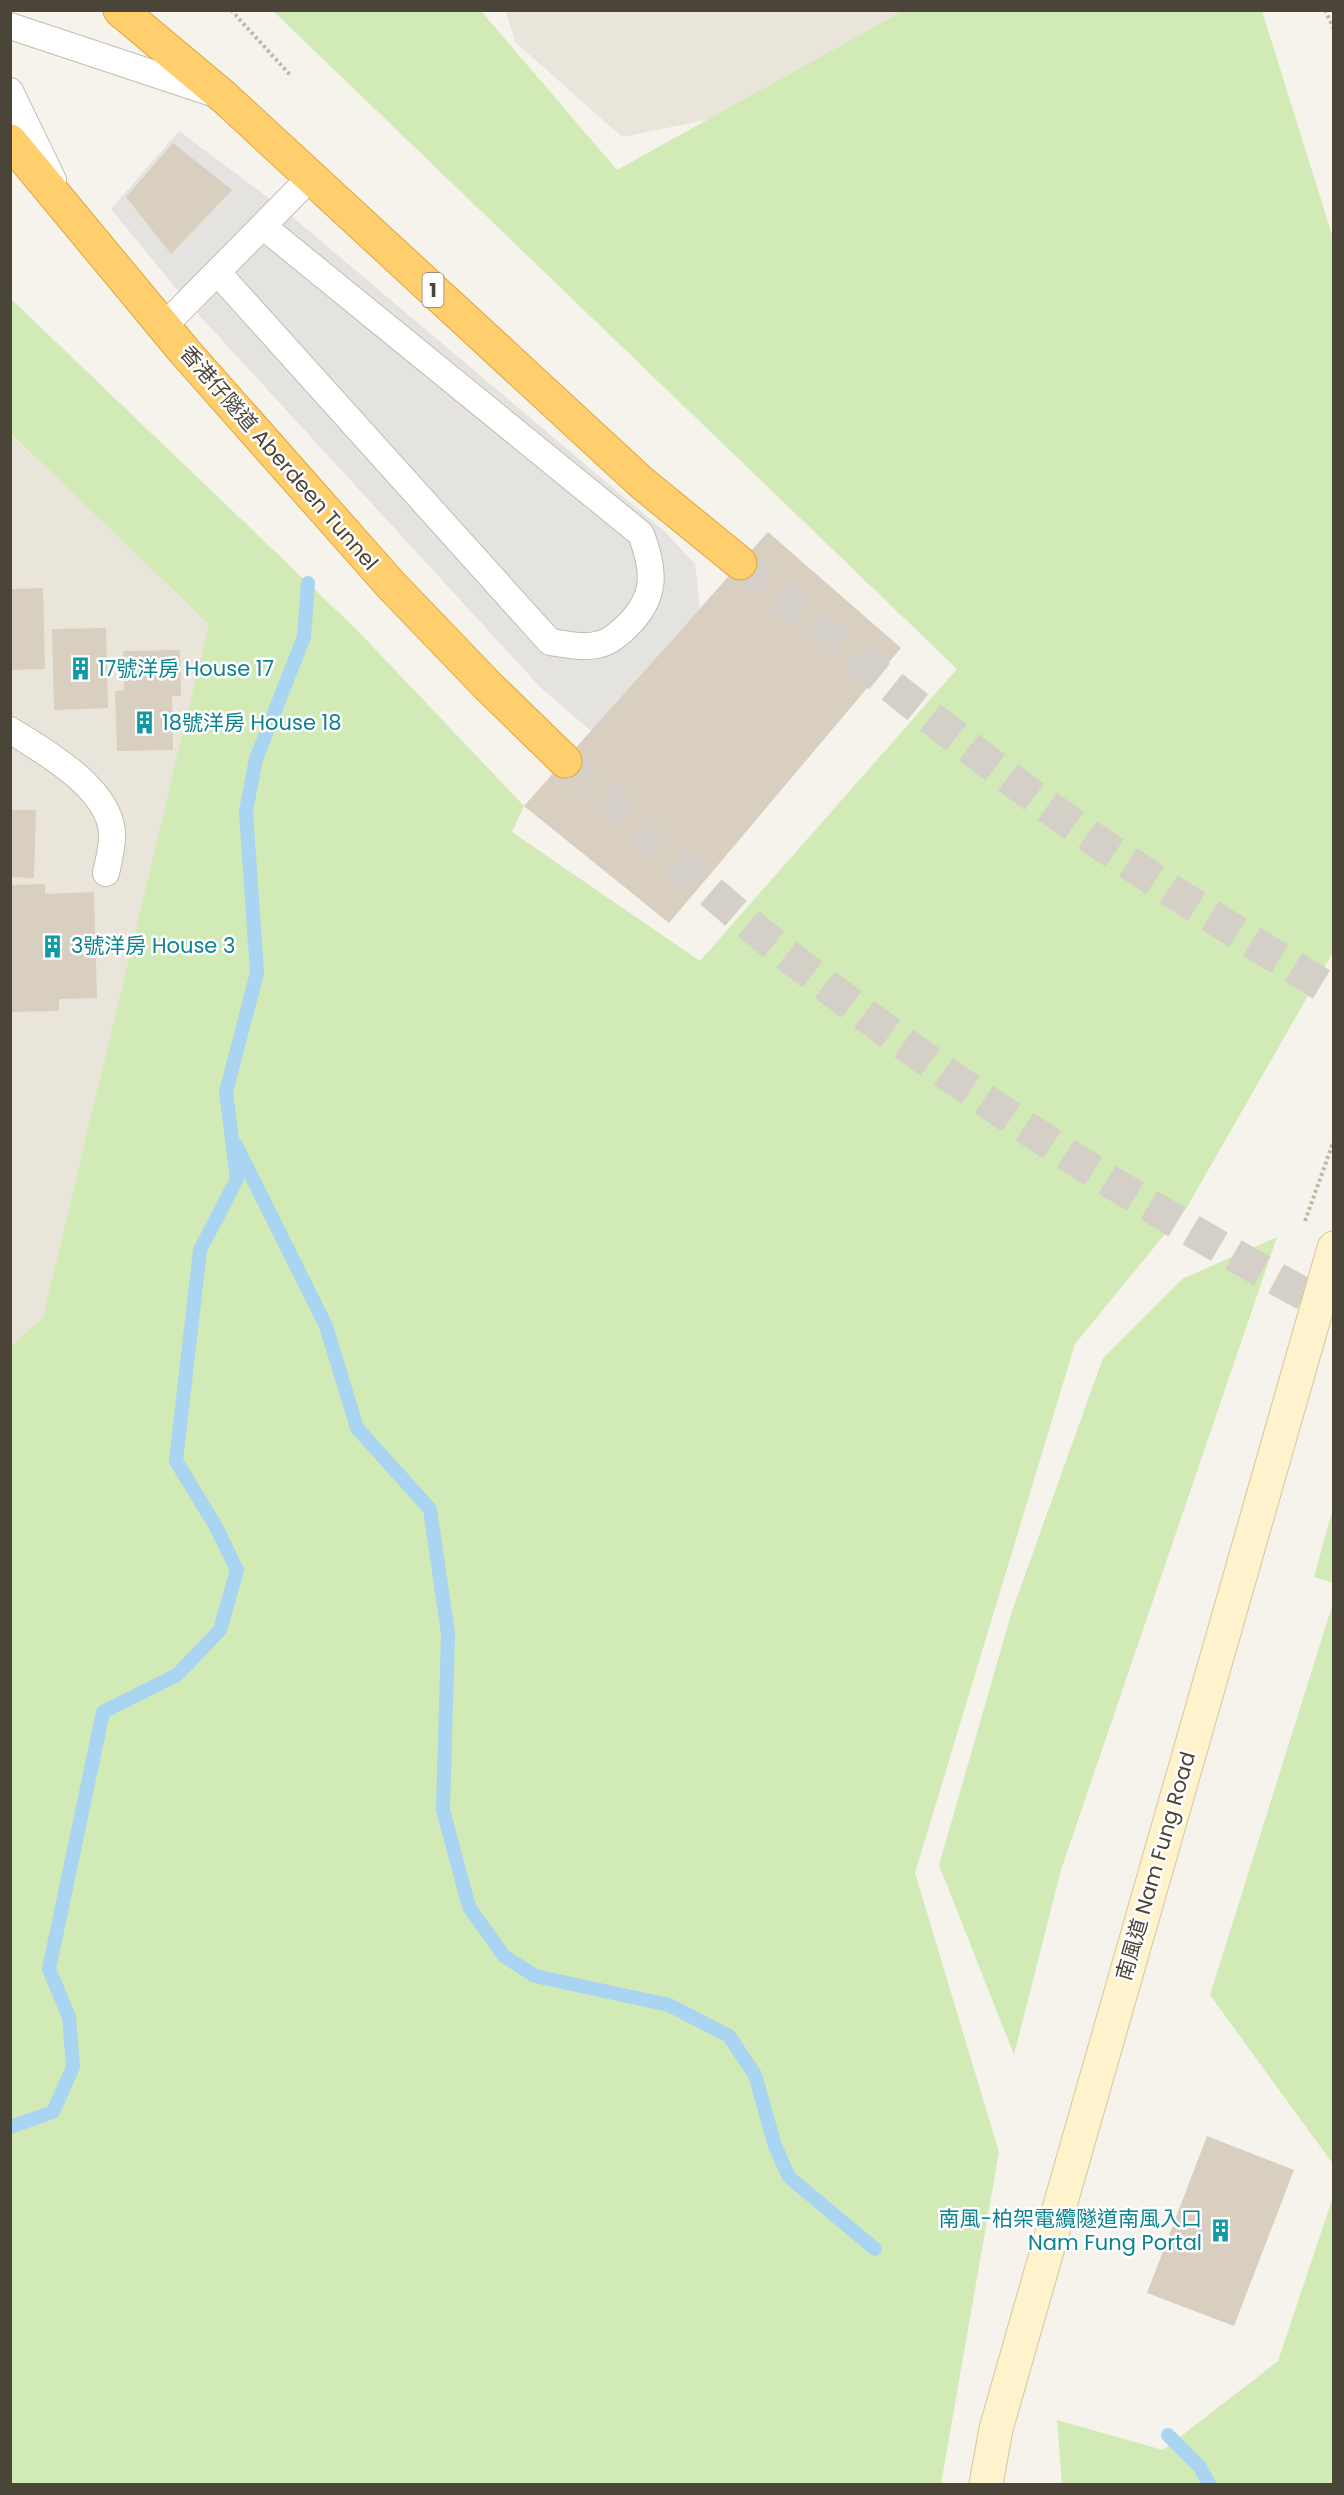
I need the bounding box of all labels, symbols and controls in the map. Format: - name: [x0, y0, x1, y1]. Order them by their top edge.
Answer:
- road number: 1: [422, 273, 444, 307]
- street label: 香港仔隧道 Aberdeen Tunnel: [174, 339, 385, 576]
- place label: 17號洋房 House 17: [98, 654, 274, 683]
- building icon: 17號洋房 House 17: [67, 656, 93, 682]
- place label: 18號洋房 House 18: [162, 708, 342, 737]
- building icon: 18號洋房 House 18: [131, 710, 157, 736]
- place label: 3號洋房 House 3: [71, 931, 235, 960]
- building icon: 3號洋房 House 3: [40, 933, 66, 959]
- street label: 南風道 Nam Fung Road: [1109, 1748, 1202, 1984]
- place label: 南風-柏架電纜隧道南風入口 Nam Fung Portal: [938, 2204, 1202, 2257]
- building icon: 南風-柏架電纜隧道南風入口 Nam Fung Portal: [1207, 2218, 1233, 2244]

